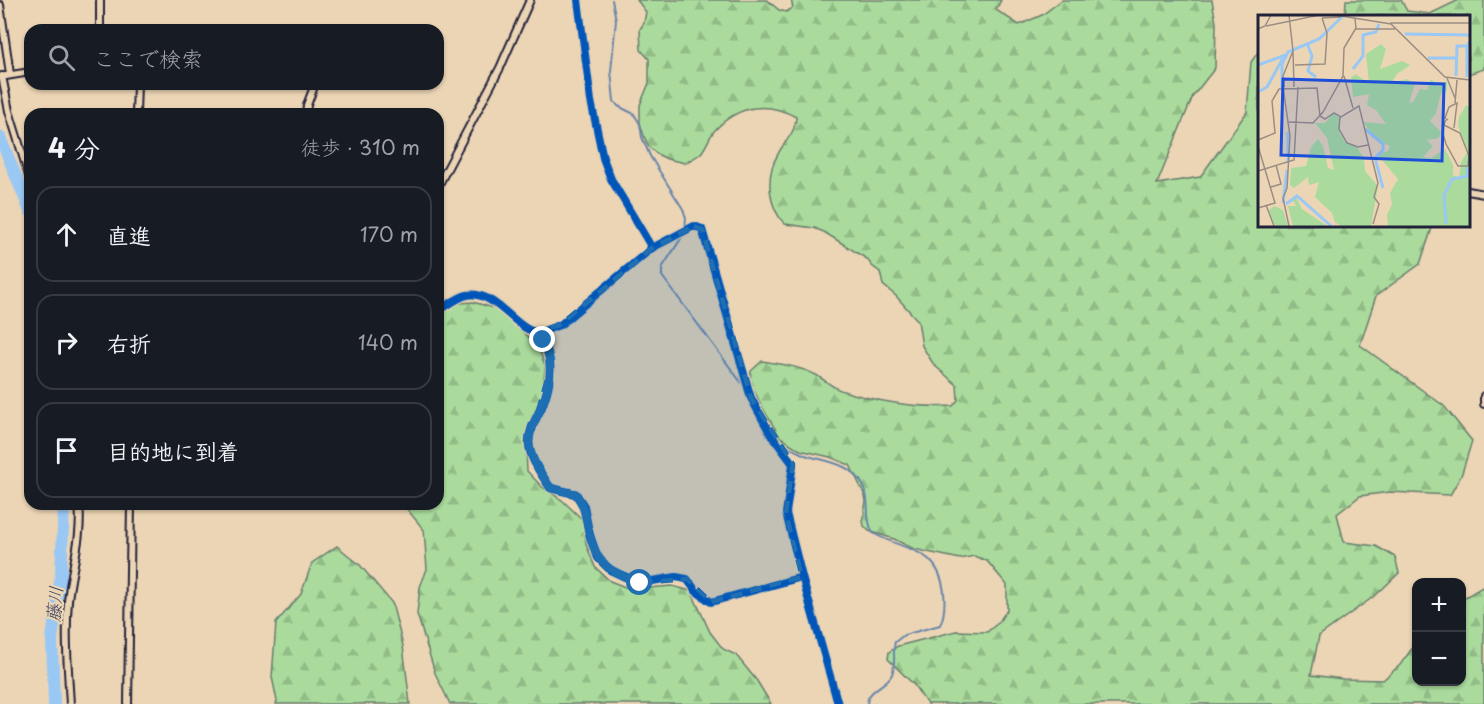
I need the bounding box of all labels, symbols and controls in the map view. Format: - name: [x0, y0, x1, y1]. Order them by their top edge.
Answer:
- inset map: [1258, 15, 1469, 226]
- search box: [24, 24, 444, 90]
- icon: search: [45, 41, 78, 74]
- text: ここで検索: [93, 41, 203, 74]
- text: 4 分: [48, 128, 100, 167]
- text: 徒歩 · 310 m: [301, 132, 420, 162]
- icon: ahead: [50, 218, 83, 251]
- text: 直進: [107, 218, 151, 251]
- text: 170 m: [360, 219, 418, 249]
- icon: right: [50, 326, 83, 359]
- text: 右折: [107, 326, 151, 359]
- route end: [529, 326, 555, 352]
- text: 140 m: [358, 327, 418, 357]
- icon: arrive: [50, 434, 83, 467]
- text: 目的地に到着: [107, 434, 239, 467]
- route start: [626, 569, 652, 595]
- map controls: [1412, 578, 1466, 686]
- button: +: [1412, 578, 1466, 632]
- water label: 藤川: [38, 585, 69, 623]
- button: −: [1412, 632, 1466, 686]

